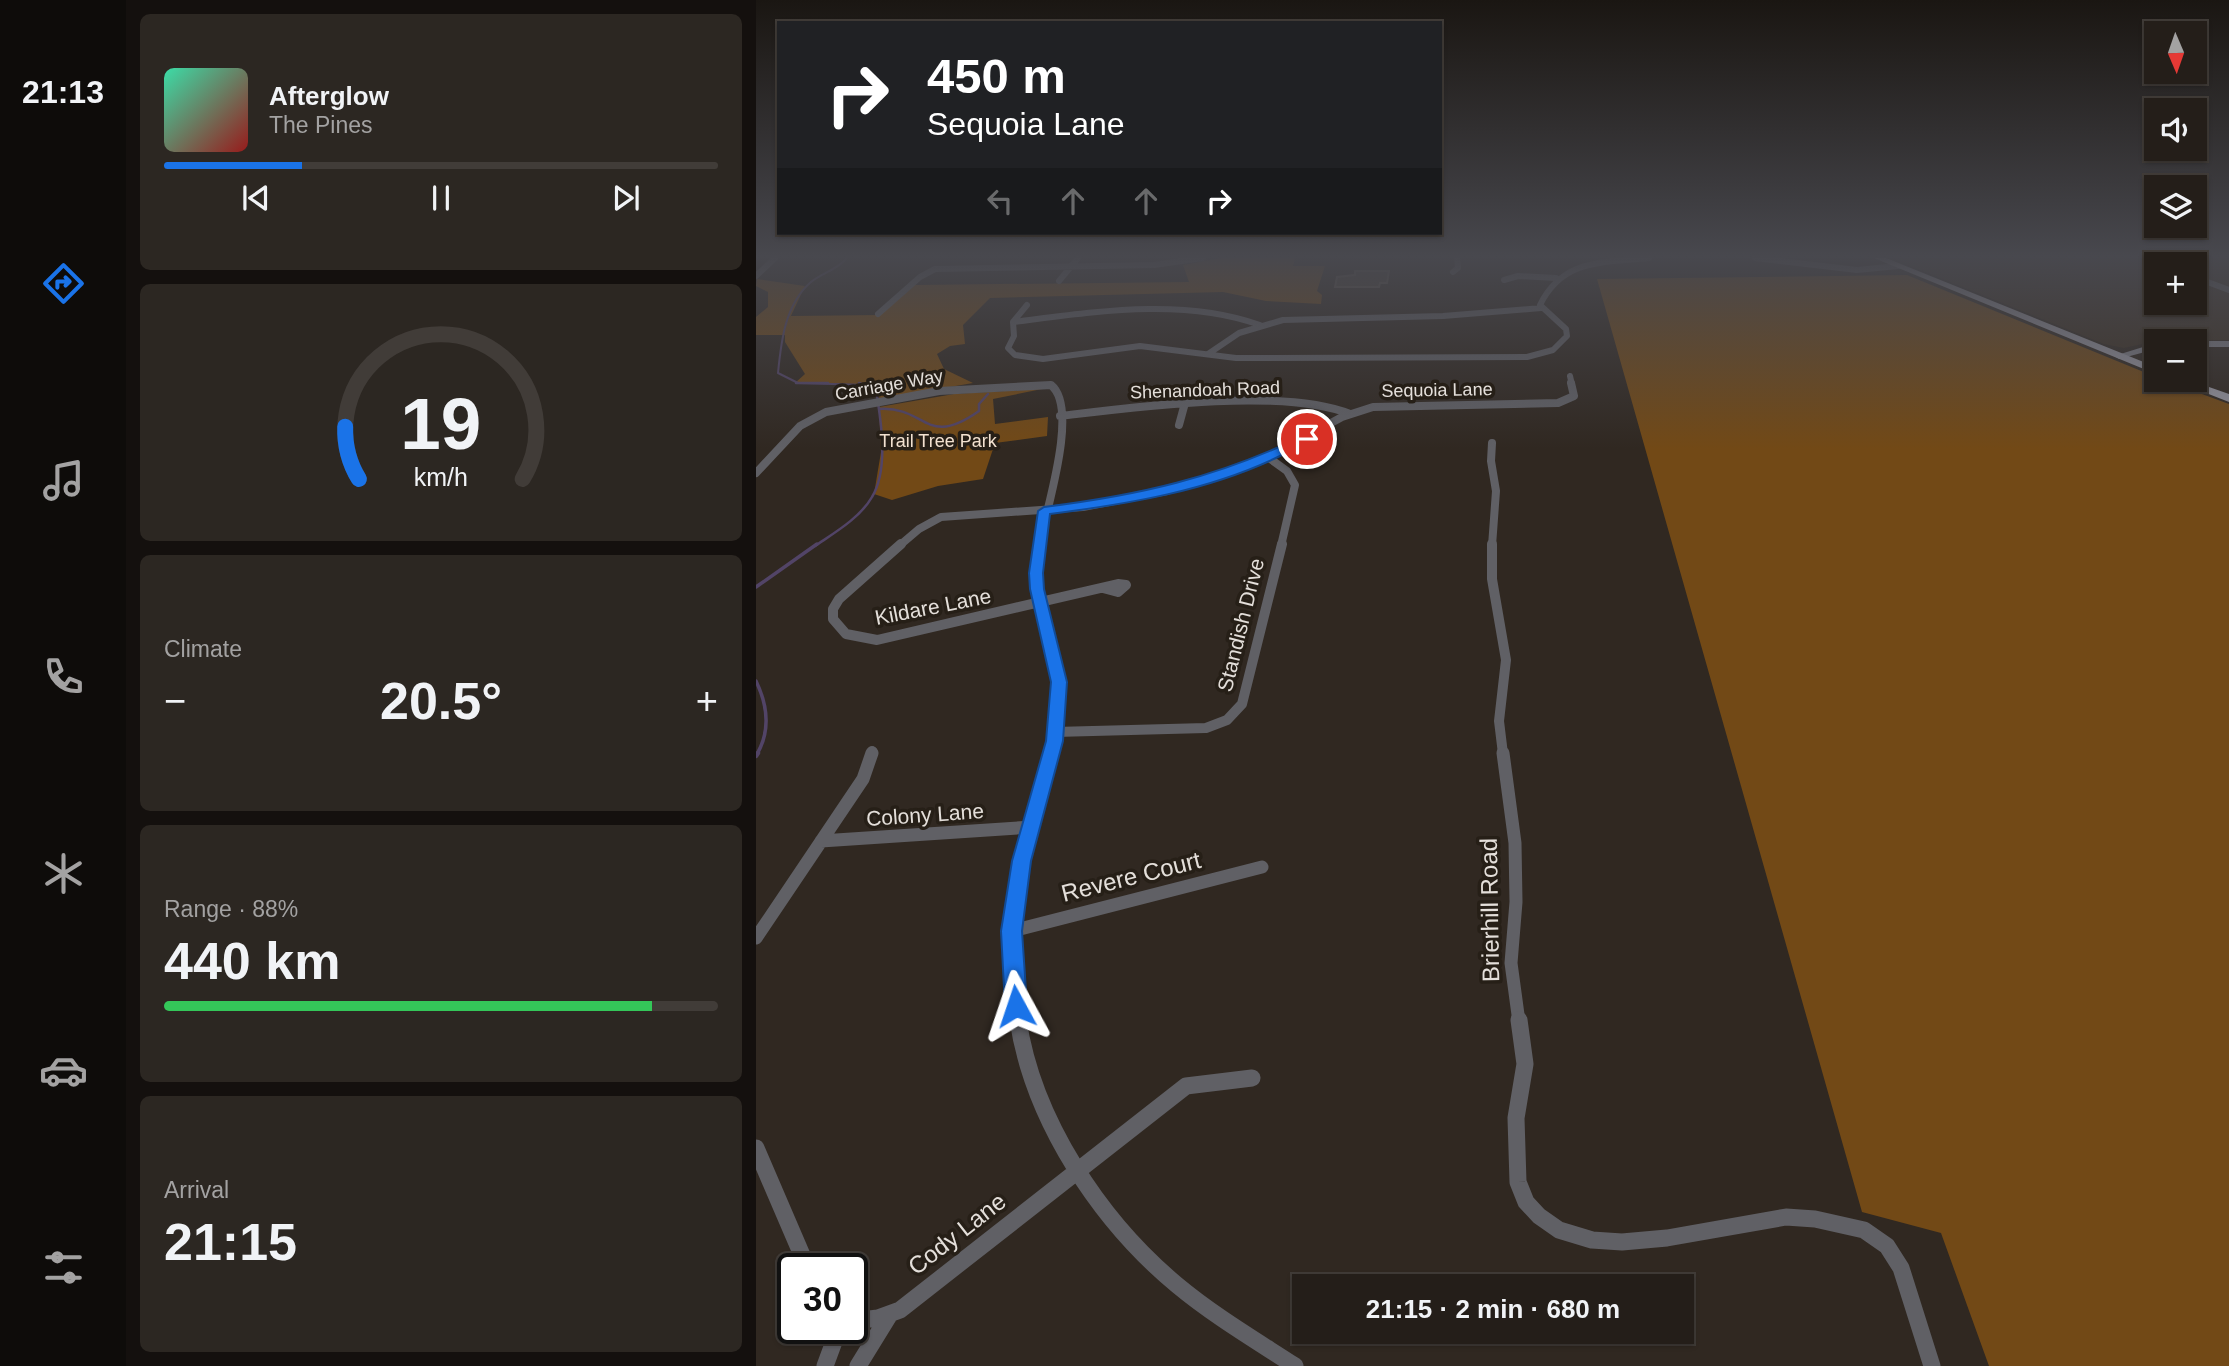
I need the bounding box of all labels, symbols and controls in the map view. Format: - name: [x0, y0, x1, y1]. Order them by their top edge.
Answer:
- north arrow: [2144, 21, 2207, 84]
- map controls: [2144, 21, 2207, 392]
- icon: right: [812, 49, 903, 140]
- text: 450 m: [927, 49, 1066, 103]
- text: 21:13: [22, 74, 104, 110]
- text: Afterglow: [269, 81, 389, 111]
- button: sound: [2144, 98, 2207, 161]
- text: Sequoia Lane: [927, 106, 1125, 142]
- text: The Pines: [269, 112, 373, 138]
- button: layers: [2144, 175, 2207, 238]
- icon: previous: [237, 179, 275, 217]
- icon: pause: [422, 179, 460, 217]
- icon: next: [607, 179, 645, 217]
- icon: left: [981, 182, 1019, 220]
- icon: ahead: [1054, 182, 1092, 220]
- icon: ahead: [1127, 182, 1165, 220]
- icon: right: [1200, 182, 1238, 220]
- button: +: [2144, 252, 2207, 315]
- icon: directions: [39, 259, 88, 308]
- button: −: [2144, 329, 2207, 392]
- street label: Carriage Way: [833, 366, 945, 404]
- street label: Shenandoah Road: [1130, 377, 1280, 403]
- street label: Sequoia Lane: [1381, 379, 1493, 401]
- text: 19: [401, 383, 481, 464]
- pin: [1277, 409, 1337, 469]
- icon: arrive: [1288, 420, 1326, 458]
- park label: Trail Tree Park: [879, 431, 998, 451]
- icon: music: [39, 456, 88, 505]
- text: km/h: [414, 462, 468, 490]
- street label: Standish Drive: [1213, 556, 1268, 694]
- street label: Kildare Lane: [873, 584, 993, 629]
- text: Climate: [164, 636, 242, 662]
- icon: phone: [39, 652, 88, 701]
- text: 20.5°: [380, 672, 502, 730]
- text: −: [164, 680, 186, 722]
- text: +: [696, 680, 718, 722]
- street label: Colony Lane: [865, 799, 985, 830]
- street label: Brierhill Road: [1475, 838, 1504, 982]
- street label: Revere Court: [1058, 846, 1204, 907]
- icon: climate: [39, 849, 88, 898]
- text: Range · 88%: [164, 896, 298, 922]
- text: 440 km: [164, 932, 340, 990]
- position arrow: [979, 969, 1053, 1043]
- icon: car: [39, 1046, 88, 1095]
- text: Arrival: [164, 1177, 229, 1203]
- street label: Cody Lane: [903, 1187, 1011, 1280]
- text: 21:15: [164, 1213, 297, 1271]
- icon: filters: [39, 1243, 88, 1292]
- speed limit sign: 30: [777, 1253, 868, 1344]
- text: 21:15 · 2 min · 680 m: [1366, 1294, 1620, 1324]

